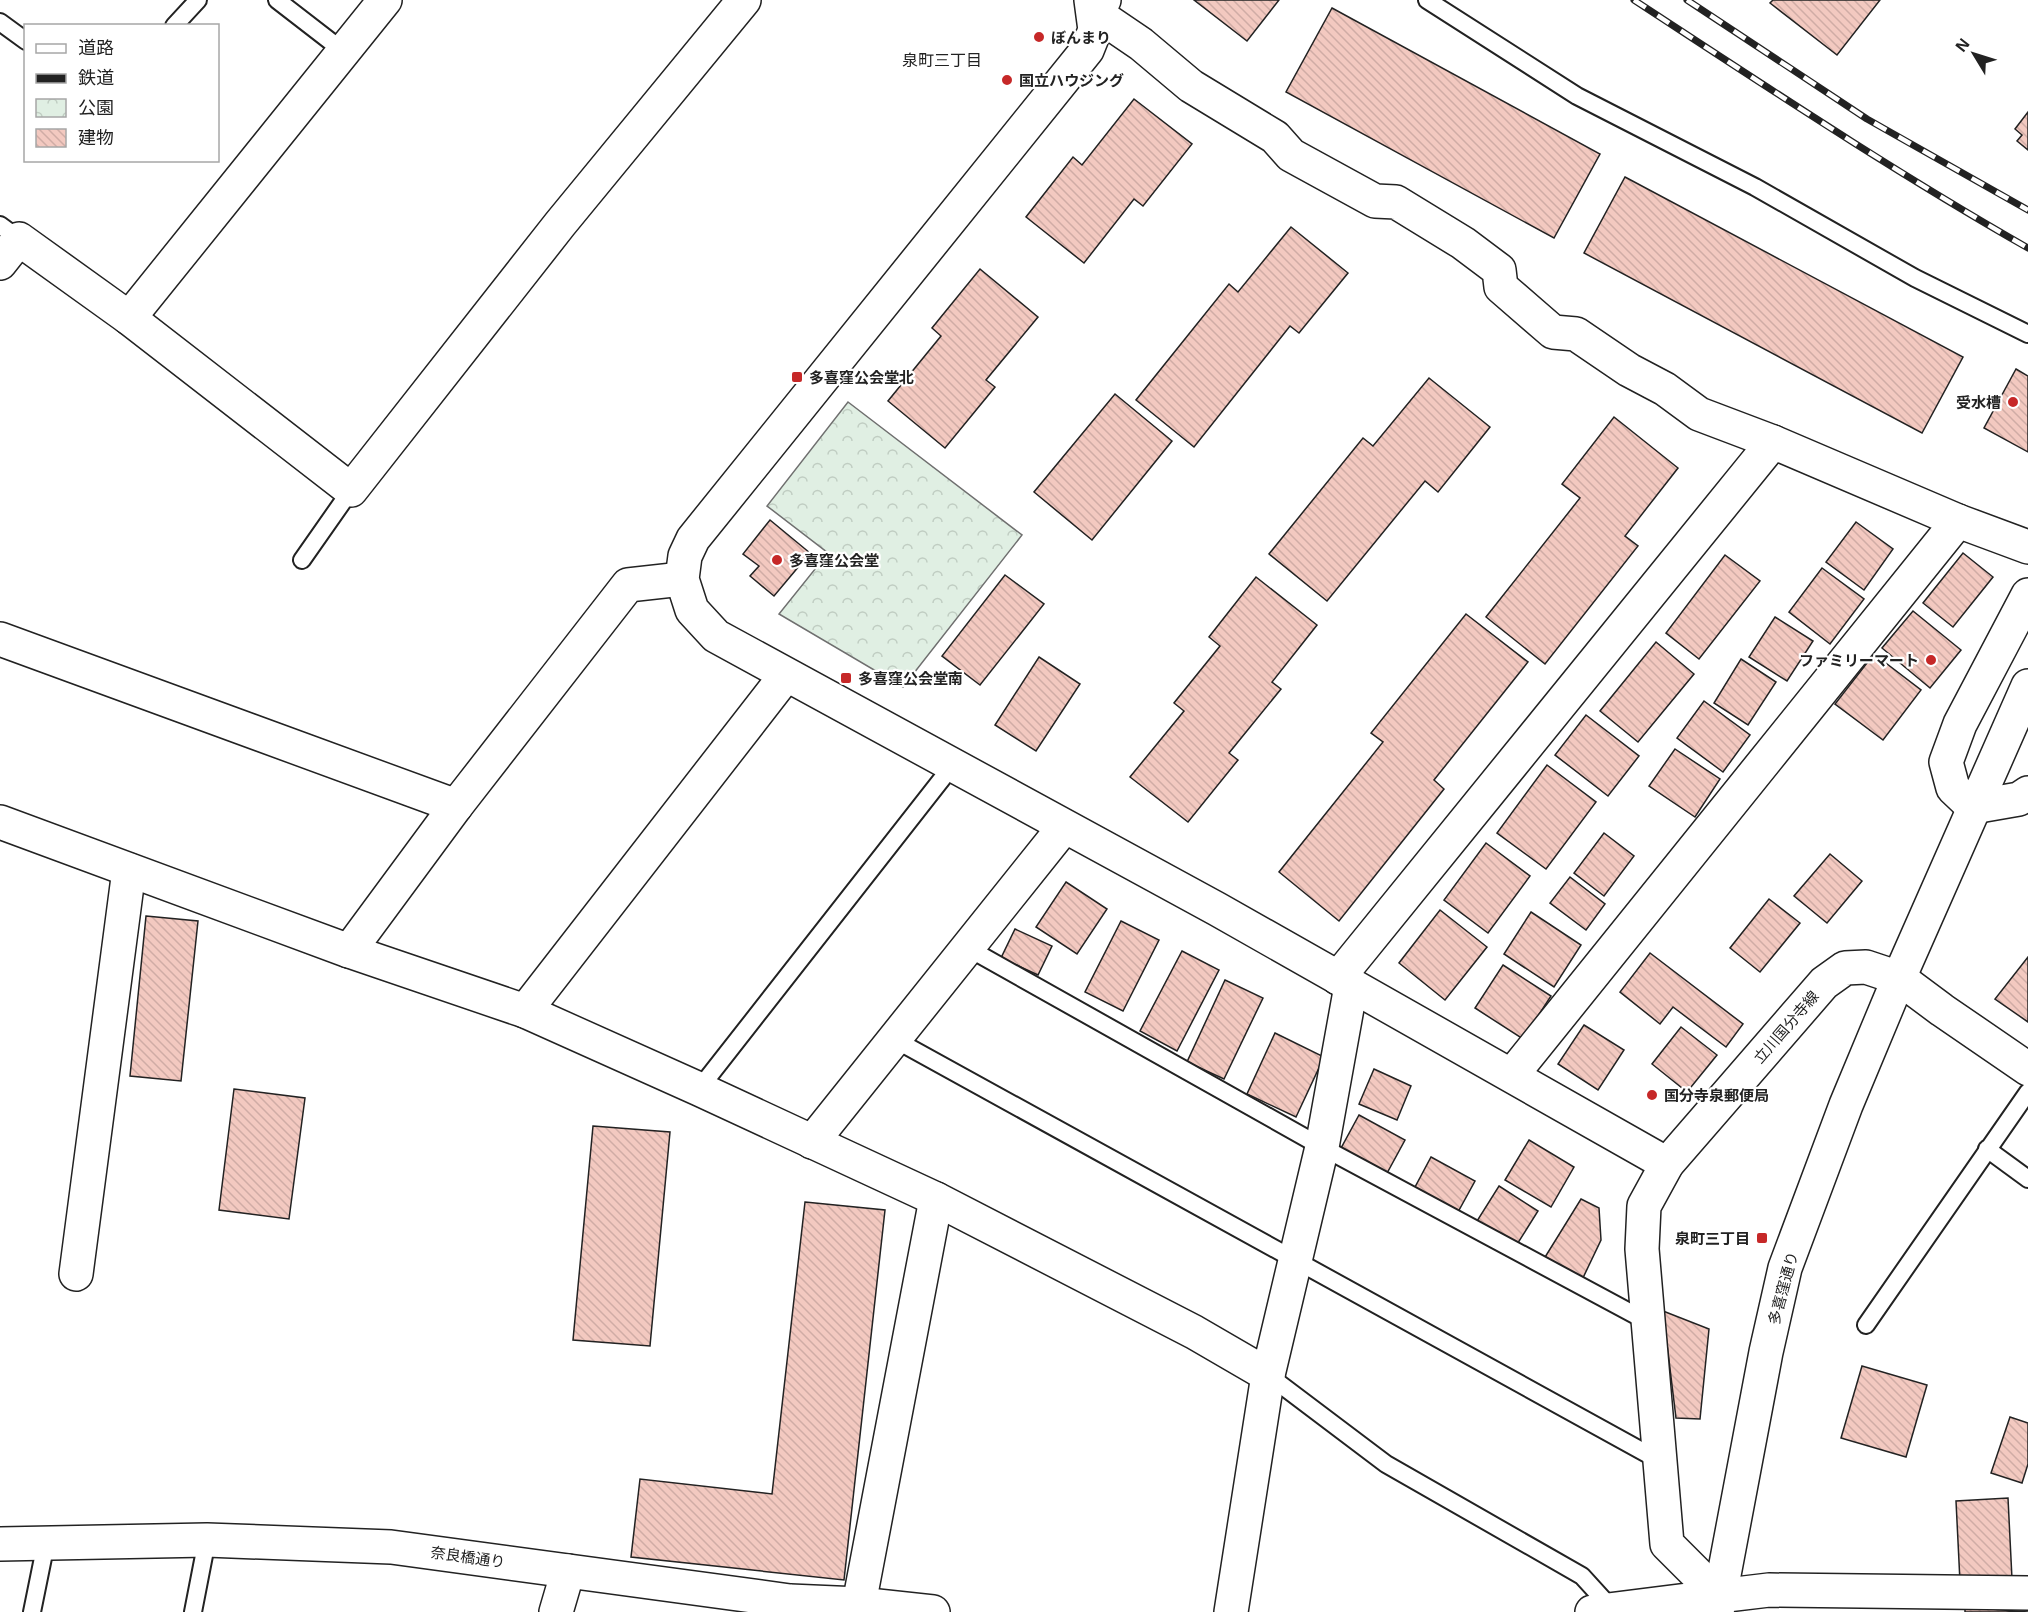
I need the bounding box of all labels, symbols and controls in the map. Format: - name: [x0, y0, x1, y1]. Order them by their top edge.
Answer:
- legend: [24, 24, 219, 162]
- north arrow: [1944, 24, 2004, 84]
- place label: ぼんまり: [1051, 29, 1111, 46]
- marker: ぼんまり: [1032, 30, 1046, 44]
- text: N: [1952, 35, 1973, 55]
- text: 道路: [78, 38, 114, 58]
- district label: 泉町三丁目: [902, 52, 982, 69]
- text: 鉄道: [78, 68, 114, 88]
- place label: 国立ハウジング: [1019, 72, 1124, 89]
- marker: 国立ハウジング: [1000, 73, 1014, 87]
- text: 公園: [78, 98, 114, 118]
- text: 建物: [78, 128, 114, 148]
- place label: 多喜窪公会堂北: [809, 369, 914, 386]
- marker: 多喜窪公会堂北: [790, 370, 804, 384]
- place label: 受水槽: [1956, 394, 2001, 411]
- marker: 受水槽: [2006, 395, 2020, 409]
- place label: 多喜窪公会堂: [789, 552, 879, 569]
- marker: 多喜窪公会堂: [770, 553, 784, 567]
- place label: ファミリーマート: [1799, 652, 1919, 669]
- marker: ファミリーマート: [1924, 653, 1938, 667]
- place label: 多喜窪公会堂南: [858, 670, 963, 687]
- marker: 多喜窪公会堂南: [839, 671, 853, 685]
- street label: 立川国分寺線: [1750, 987, 1822, 1067]
- place label: 国分寺泉郵便局: [1664, 1087, 1769, 1104]
- marker: 国分寺泉郵便局: [1645, 1088, 1659, 1102]
- place label: 泉町三丁目: [1675, 1230, 1750, 1247]
- marker: 泉町三丁目: [1755, 1231, 1769, 1245]
- street label: 多喜窪通り: [1765, 1250, 1801, 1326]
- street label: 奈良橋通り: [430, 1543, 506, 1571]

